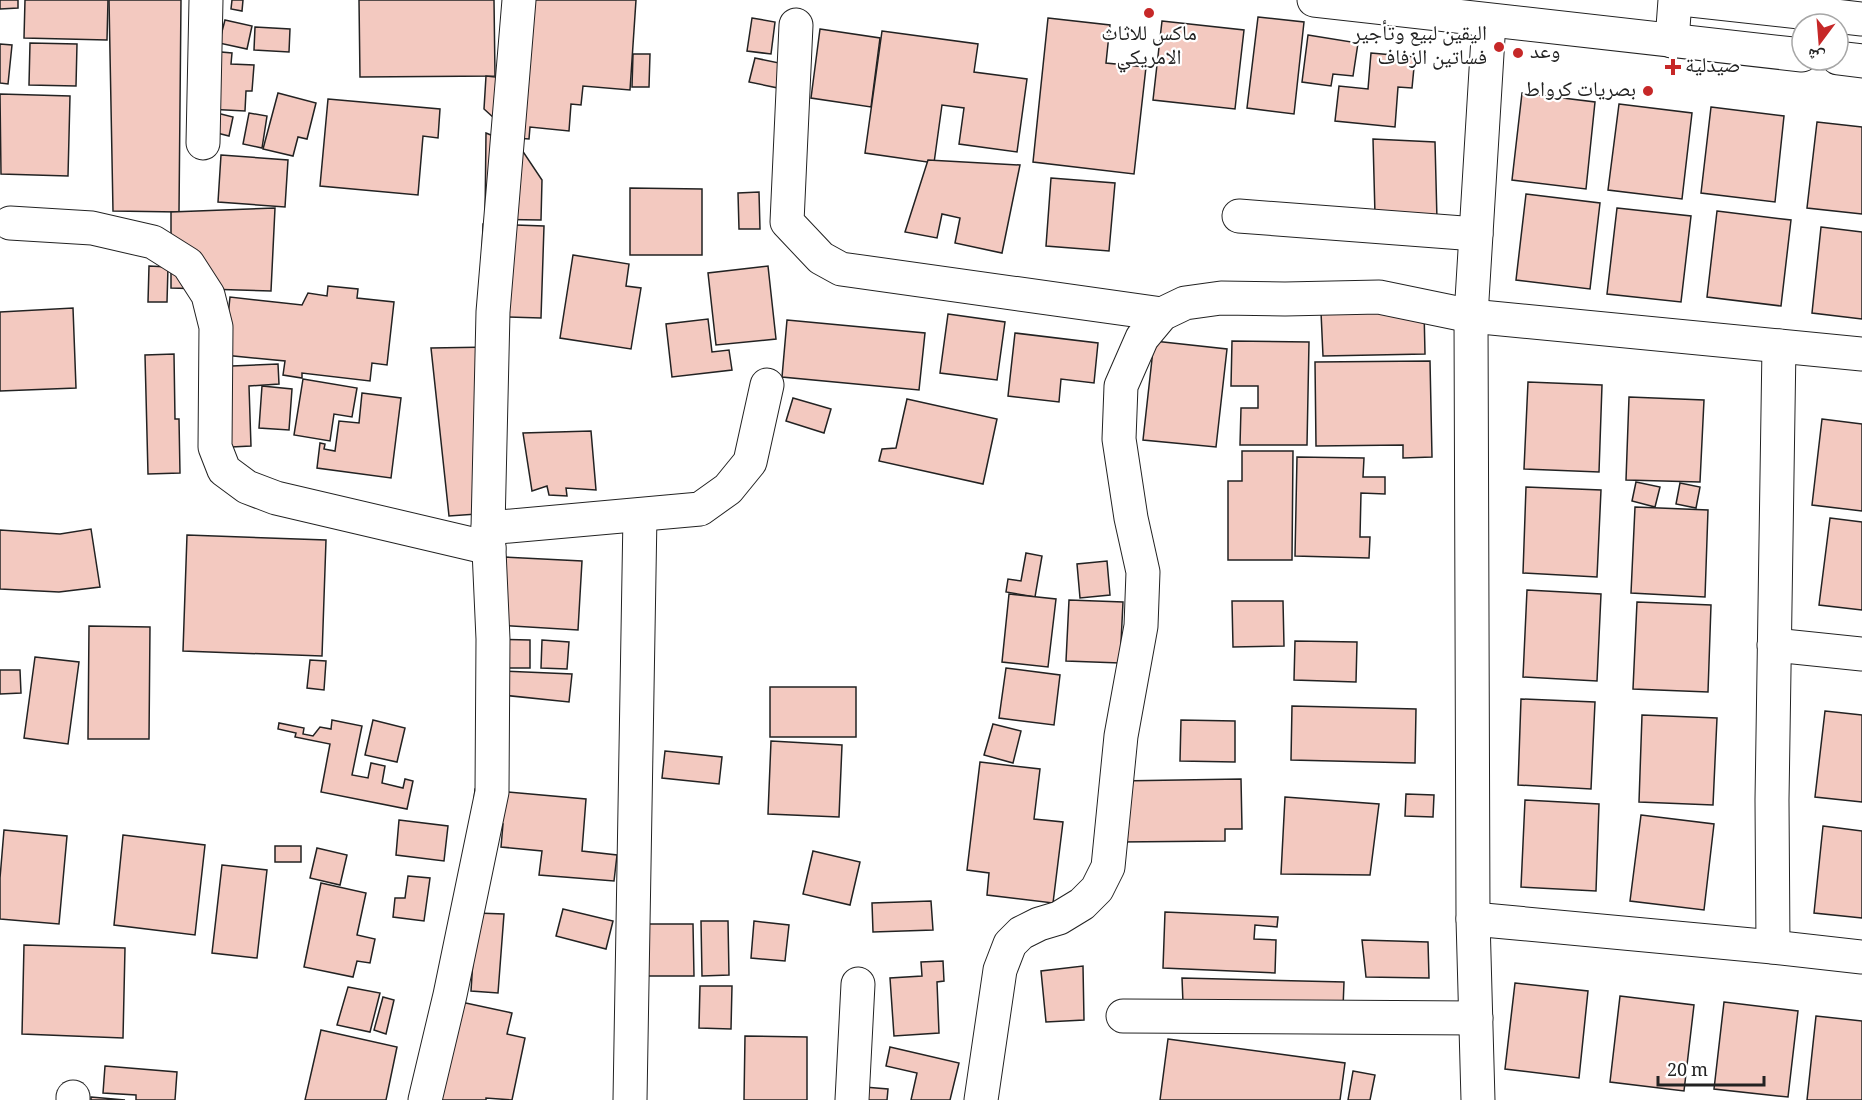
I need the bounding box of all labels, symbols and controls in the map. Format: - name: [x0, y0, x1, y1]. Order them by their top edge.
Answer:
- marker: ماكس للاثاث الامريكي: [1142, 6, 1156, 20]
- north arrow: [1790, 12, 1850, 72]
- place label: ماكس للاثاث الامريكي: [1101, 18, 1197, 77]
- place label: اليقين لبيع وتأجير فساتين الزفاف: [1352, 18, 1487, 77]
- place label: وعد: [1530, 36, 1560, 71]
- text: ش: [1805, 39, 1828, 69]
- marker: اليقين لبيع وتأجير فساتين الزفاف: [1492, 40, 1506, 54]
- marker: وعد: [1511, 46, 1525, 60]
- place label: صيدلية: [1685, 50, 1741, 85]
- marker: صيدلية: [1666, 60, 1680, 74]
- place label: بصريات كرواط: [1524, 74, 1636, 109]
- marker: بصريات كرواط: [1641, 84, 1655, 98]
- scale bar: [1658, 1049, 1764, 1087]
- text: 20 m: [1667, 1057, 1708, 1087]

